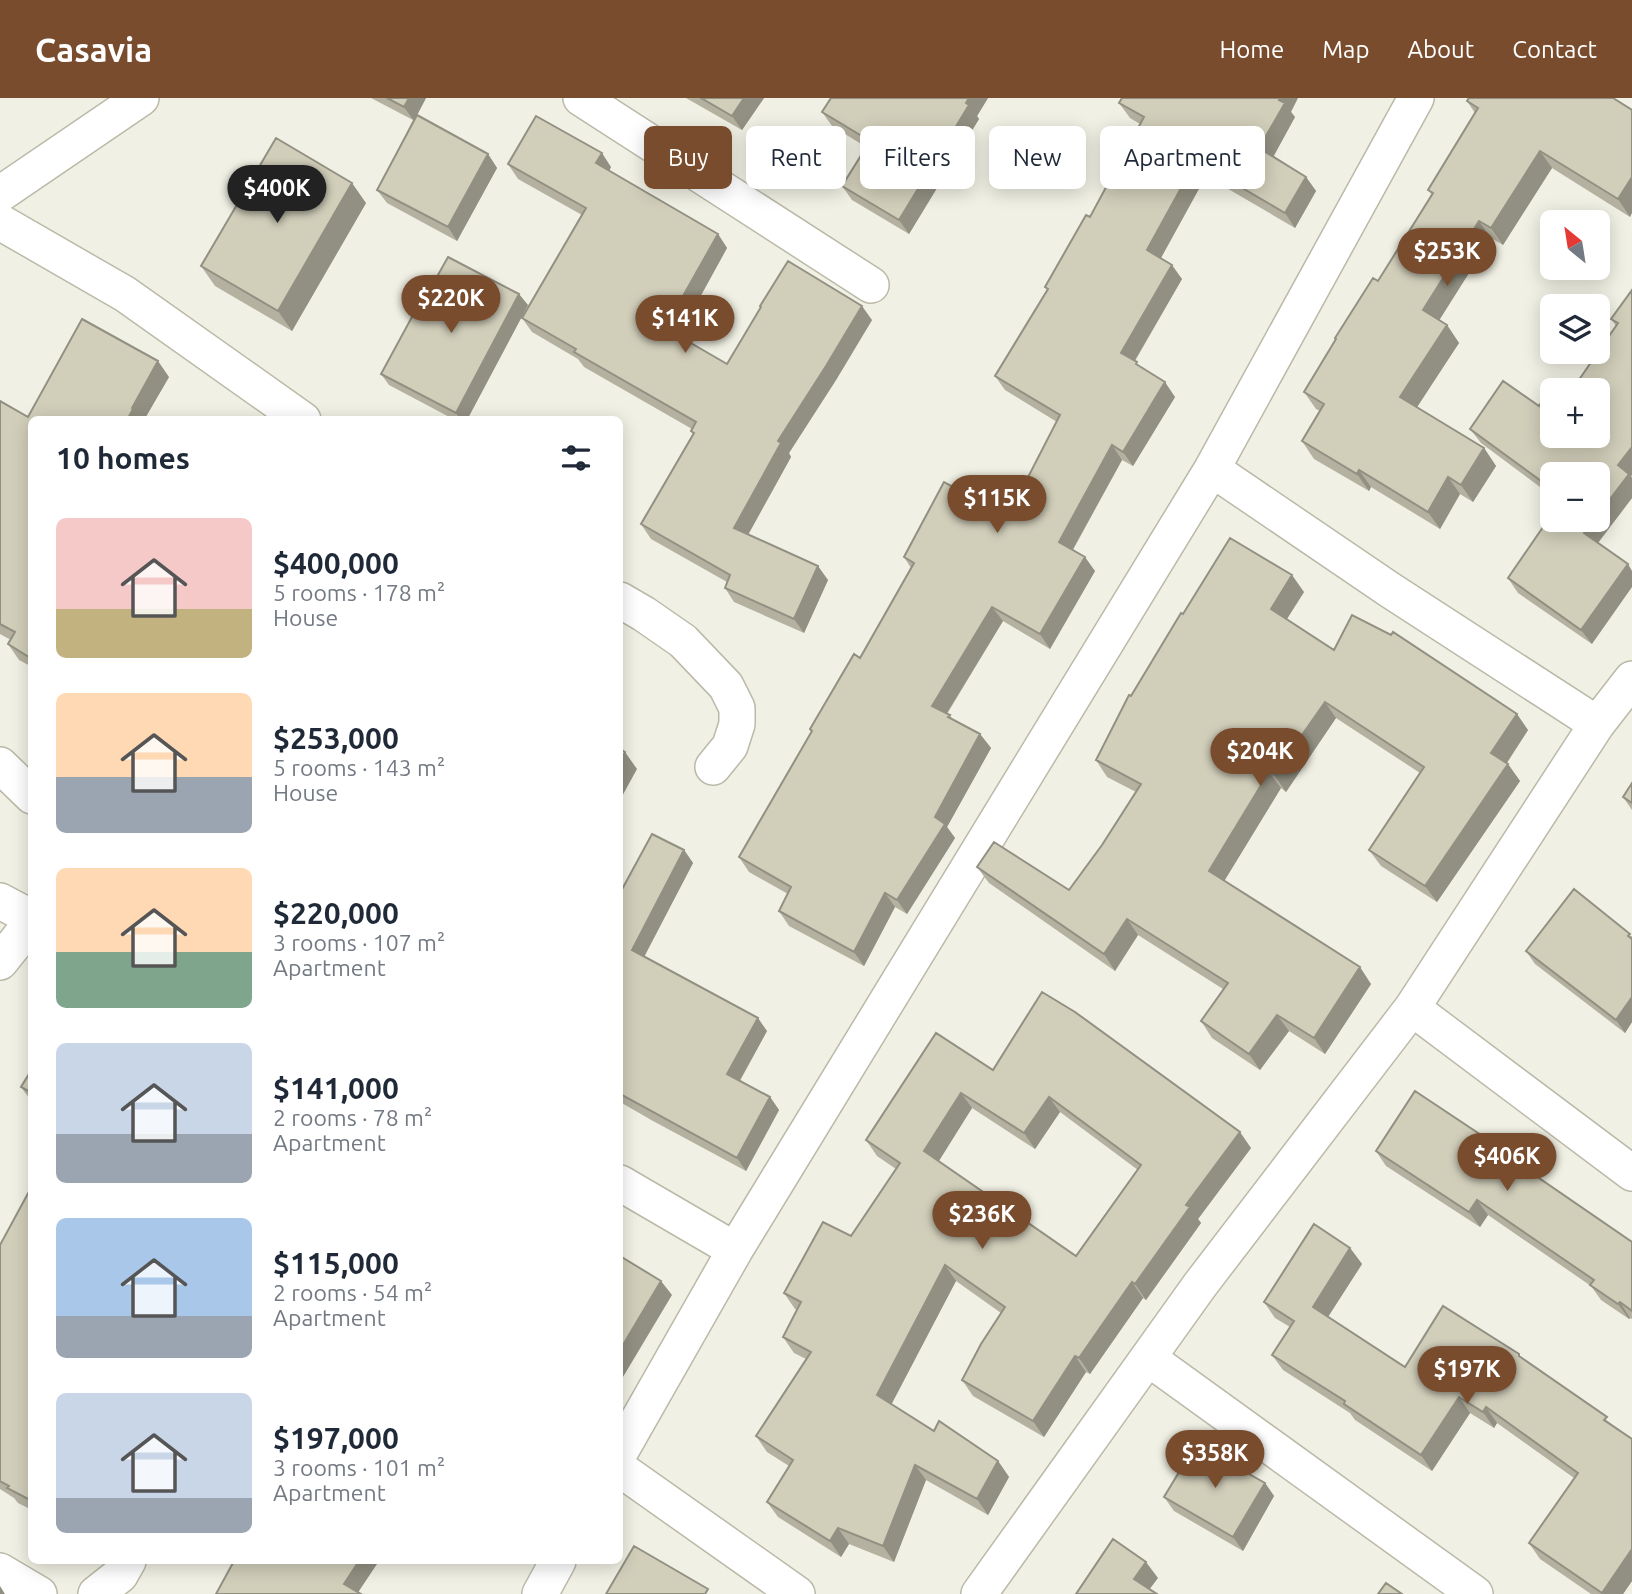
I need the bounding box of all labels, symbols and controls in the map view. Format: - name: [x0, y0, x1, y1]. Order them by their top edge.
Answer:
- text: Casavia: [35, 31, 152, 68]
- text: Home: [1219, 36, 1284, 63]
- text: Map: [1322, 36, 1369, 63]
- text: About: [1407, 36, 1474, 63]
- text: Contact: [1512, 36, 1597, 63]
- chip: Buy: [644, 126, 732, 189]
- chip: Rent: [746, 126, 846, 189]
- chip: Filters: [860, 126, 975, 189]
- chip: New: [989, 126, 1086, 189]
- chip: Apartment: [1100, 126, 1265, 189]
- pin: $400K: [228, 166, 326, 225]
- text: $400K: [243, 175, 311, 200]
- north arrow: [1540, 210, 1610, 280]
- map controls: [1540, 210, 1610, 532]
- pin: $253K: [1398, 228, 1496, 288]
- text: $253K: [1413, 238, 1481, 263]
- pin: $220K: [402, 275, 500, 335]
- text: $220K: [417, 285, 485, 310]
- button: layers: [1540, 294, 1610, 364]
- pin: $141K: [636, 296, 734, 355]
- text: $141K: [651, 305, 719, 330]
- button: +: [1540, 378, 1610, 448]
- icon: filters: [557, 439, 595, 477]
- text: 10 homes: [56, 441, 190, 475]
- button: −: [1540, 462, 1610, 532]
- pin: $115K: [948, 476, 1046, 535]
- text: $115K: [963, 485, 1031, 510]
- icon: home: [112, 546, 196, 630]
- text: $400,000: [273, 546, 399, 580]
- text: 5 rooms · 178 m²: [273, 580, 445, 605]
- text: House: [273, 605, 338, 630]
- icon: home: [112, 721, 196, 805]
- text: $253,000: [273, 721, 399, 755]
- pin: $204K: [1211, 728, 1309, 788]
- text: $204K: [1226, 738, 1294, 763]
- text: 5 rooms · 143 m²: [273, 755, 445, 780]
- text: House: [273, 780, 338, 805]
- icon: home: [112, 896, 196, 980]
- text: $220,000: [273, 896, 399, 930]
- text: 3 rooms · 107 m²: [273, 930, 445, 955]
- text: Apartment: [273, 955, 386, 980]
- icon: home: [112, 1071, 196, 1155]
- text: $141,000: [273, 1071, 399, 1105]
- text: 2 rooms · 78 m²: [273, 1105, 432, 1130]
- text: Apartment: [273, 1130, 386, 1155]
- pin: $406K: [1458, 1134, 1556, 1193]
- text: $406K: [1473, 1143, 1541, 1168]
- pin: $236K: [933, 1192, 1031, 1251]
- text: $236K: [948, 1201, 1016, 1226]
- icon: home: [112, 1246, 196, 1330]
- text: $115,000: [273, 1246, 399, 1280]
- text: 2 rooms · 54 m²: [273, 1280, 432, 1305]
- text: Apartment: [273, 1305, 386, 1330]
- pin: $197K: [1418, 1346, 1516, 1406]
- text: $197K: [1433, 1356, 1501, 1381]
- icon: home: [112, 1421, 196, 1505]
- text: $197,000: [273, 1421, 399, 1455]
- pin: $358K: [1166, 1430, 1264, 1490]
- text: $358K: [1181, 1440, 1249, 1465]
- text: 3 rooms · 101 m²: [273, 1455, 445, 1480]
- text: Apartment: [273, 1480, 386, 1505]

